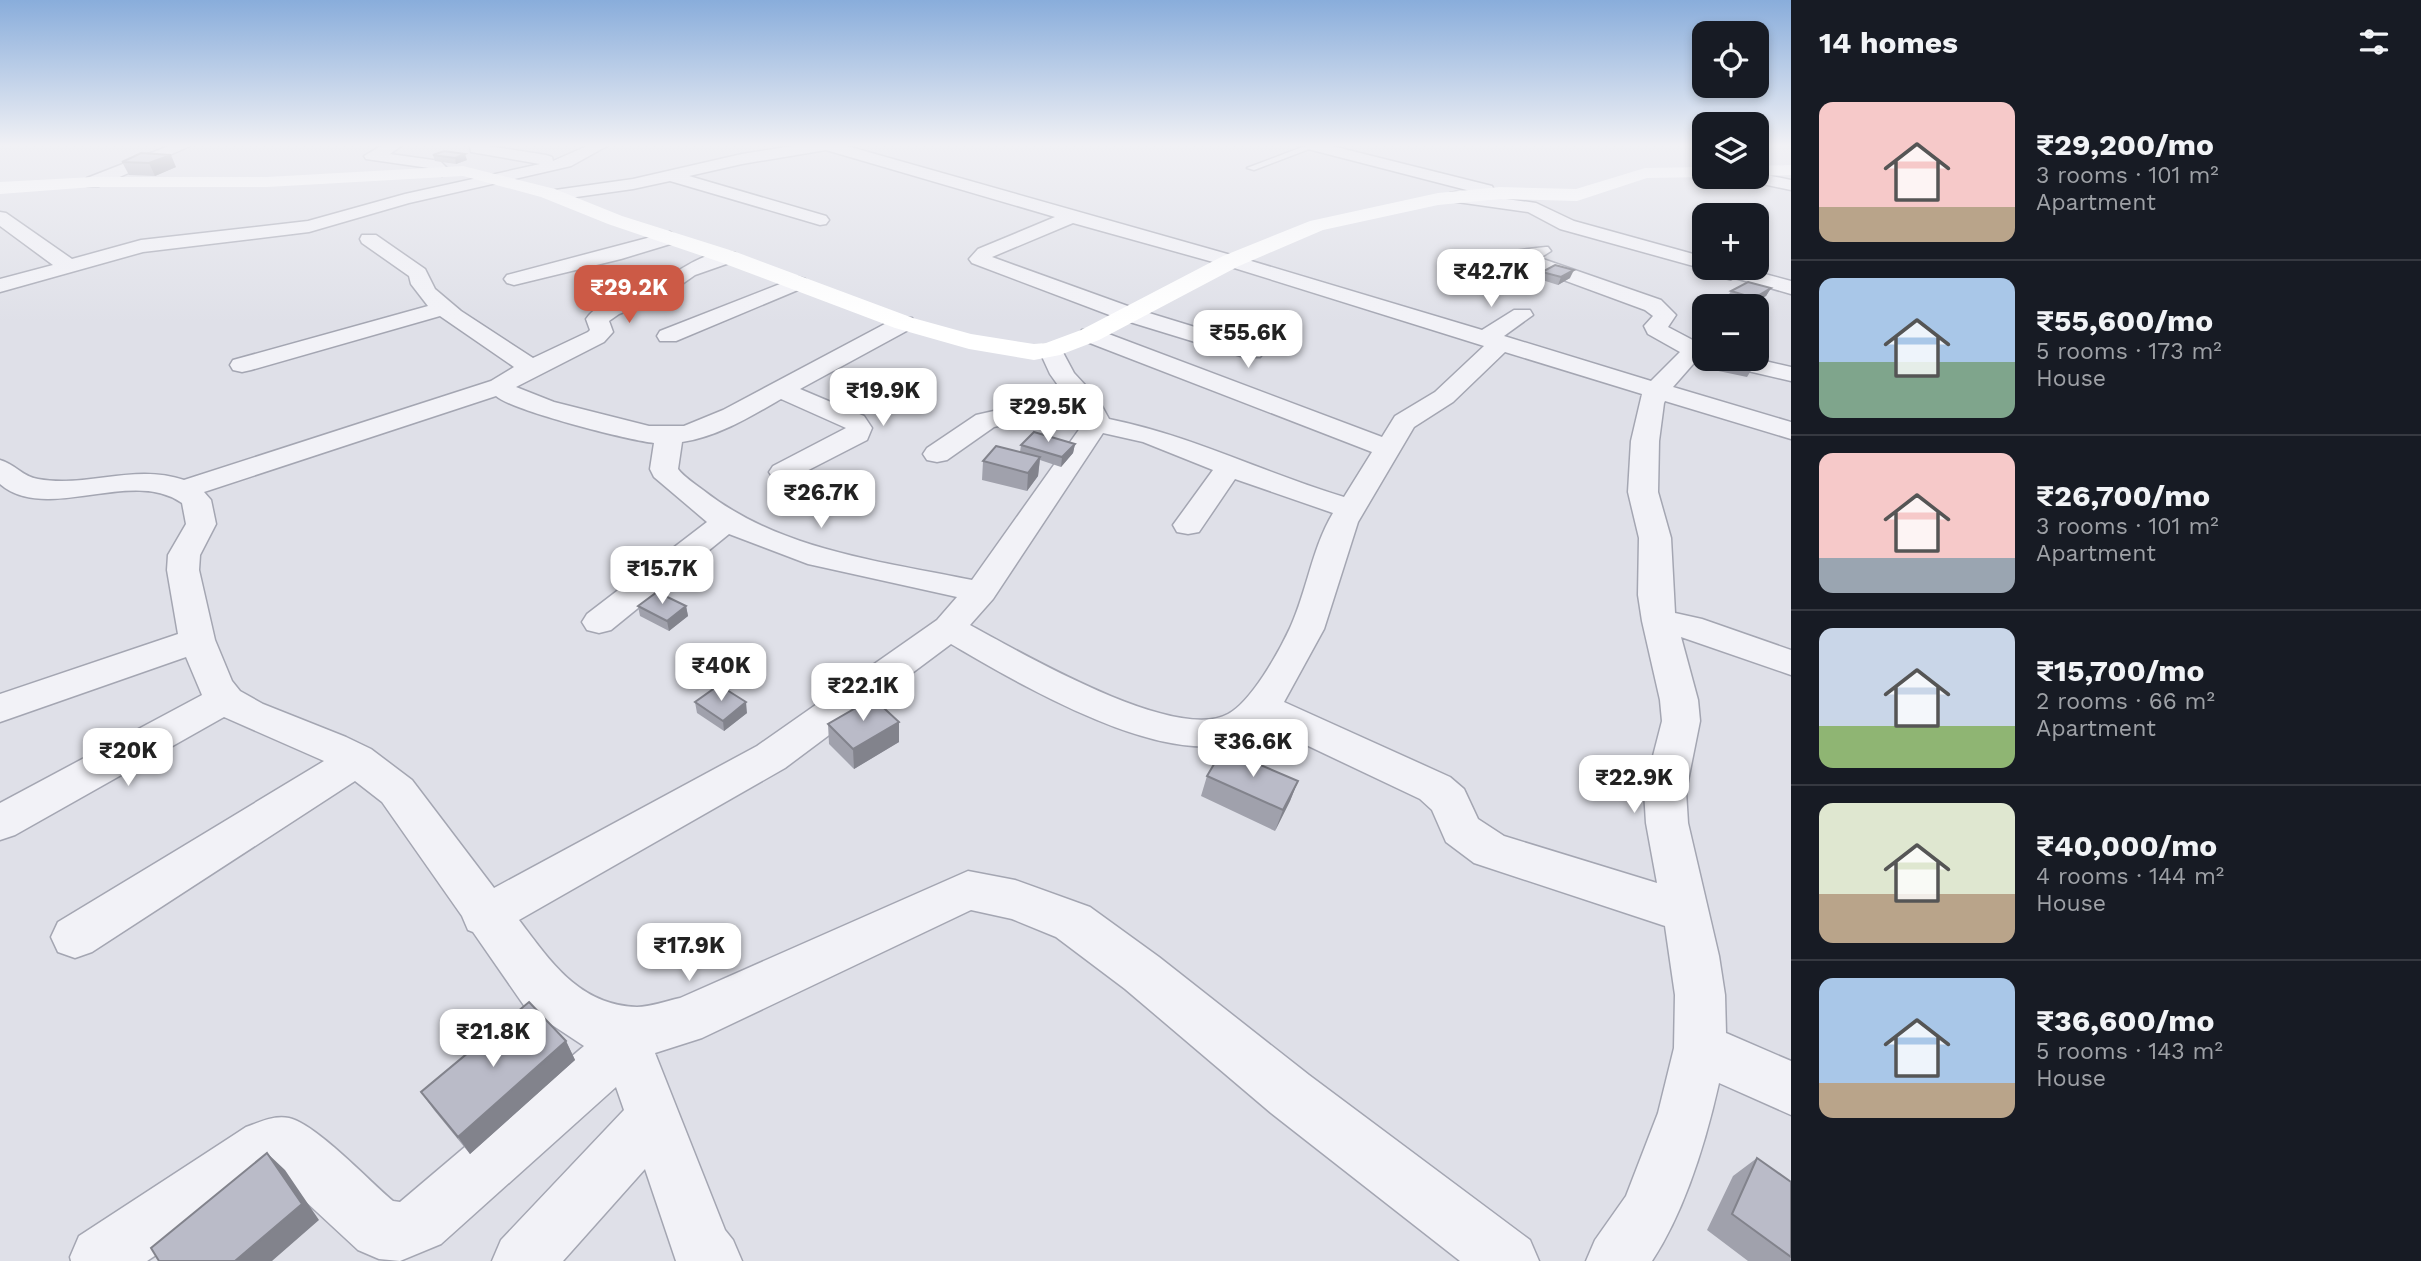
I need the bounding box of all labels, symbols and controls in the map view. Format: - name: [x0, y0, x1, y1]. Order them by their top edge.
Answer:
- map controls: [1692, 21, 1769, 371]
- button: locate: [1692, 21, 1769, 98]
- icon: filters: [2355, 23, 2393, 61]
- text: 14 homes: [1819, 25, 1958, 60]
- button: layers: [1692, 112, 1769, 189]
- text: ₹29,200/mo: [2036, 127, 2214, 162]
- icon: home: [1875, 130, 1959, 214]
- text: 3 rooms · 101 m²: [2036, 162, 2219, 189]
- text: Apartment: [2036, 189, 2156, 216]
- button: +: [1692, 203, 1769, 280]
- pin: ₹42.7K: [1434, 250, 1548, 309]
- text: ₹42.7K: [1453, 258, 1529, 285]
- pin: ₹29.2K: [572, 266, 686, 325]
- text: ₹29.2K: [590, 274, 668, 301]
- button: −: [1692, 294, 1769, 371]
- text: ₹55,600/mo: [2036, 303, 2213, 338]
- icon: home: [1875, 306, 1959, 390]
- pin: ₹55.6K: [1191, 310, 1305, 370]
- text: ₹55.6K: [1209, 319, 1287, 346]
- text: 5 rooms · 173 m²: [2036, 338, 2222, 365]
- text: House: [2036, 365, 2106, 392]
- pin: ₹19.9K: [826, 368, 940, 428]
- text: ₹19.9K: [846, 377, 920, 404]
- pin: ₹29.5K: [991, 384, 1105, 444]
- text: ₹29.5K: [1009, 393, 1087, 420]
- pin: ₹26.7K: [764, 470, 878, 530]
- text: ₹26,700/mo: [2036, 478, 2210, 513]
- text: ₹26.7K: [783, 479, 859, 506]
- icon: home: [1875, 481, 1959, 565]
- text: 3 rooms · 101 m²: [2036, 513, 2219, 540]
- text: Apartment: [2036, 540, 2156, 567]
- pin: ₹15.7K: [605, 546, 719, 606]
- text: ₹15.7K: [626, 555, 698, 582]
- pin: ₹40K: [680, 644, 762, 703]
- text: ₹40K: [691, 652, 751, 679]
- text: ₹15,700/mo: [2036, 653, 2204, 688]
- icon: home: [1875, 656, 1959, 740]
- pin: ₹22.1K: [806, 664, 920, 723]
- text: ₹22.1K: [827, 672, 899, 699]
- text: 2 rooms · 66 m²: [2036, 688, 2215, 715]
- text: Apartment: [2036, 715, 2156, 742]
- pin: ₹36.6K: [1196, 720, 1310, 779]
- pin: ₹20K: [87, 728, 169, 788]
- text: ₹36.6K: [1214, 728, 1292, 755]
- text: ₹20K: [99, 737, 157, 764]
- pin: ₹22.9K: [1577, 756, 1691, 815]
- text: ₹22.9K: [1595, 764, 1673, 791]
- text: ₹40,000/mo: [2036, 828, 2217, 863]
- icon: home: [1875, 831, 1959, 915]
- text: 4 rooms · 144 m²: [2036, 863, 2224, 890]
- text: House: [2036, 890, 2106, 917]
- pin: ₹17.9K: [632, 923, 746, 983]
- text: ₹17.9K: [653, 932, 725, 959]
- text: ₹36,600/mo: [2036, 1003, 2214, 1038]
- icon: home: [1875, 1006, 1959, 1090]
- pin: ₹21.8K: [436, 1010, 550, 1069]
- text: ₹21.8K: [456, 1018, 530, 1045]
- text: 5 rooms · 143 m²: [2036, 1038, 2223, 1065]
- text: House: [2036, 1065, 2106, 1092]

